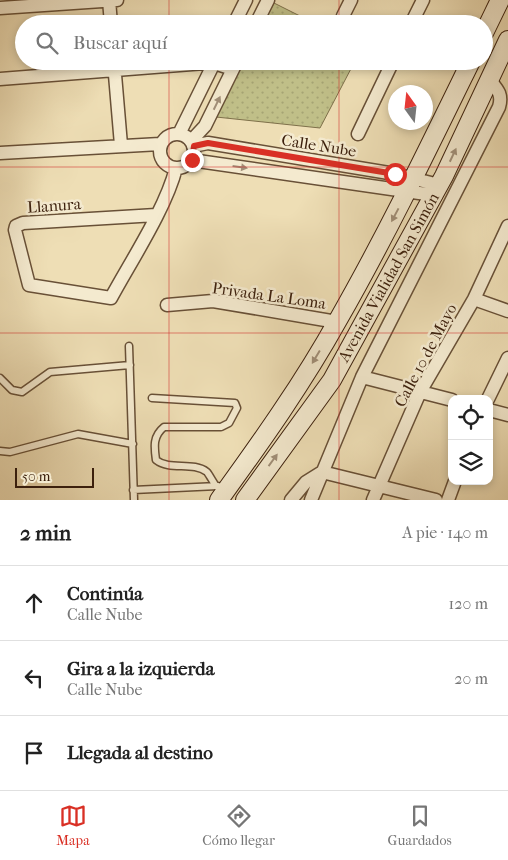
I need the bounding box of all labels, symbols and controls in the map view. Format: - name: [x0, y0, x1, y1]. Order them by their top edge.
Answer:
- search box: [15, 15, 493, 70]
- icon: search: [33, 29, 61, 57]
- text: Buscar aquí: [73, 32, 167, 54]
- north arrow: [388, 85, 433, 130]
- one-way arrow: [213, 96, 221, 110]
- street label: Calle Nube: [280, 130, 358, 161]
- one-way arrow: [450, 148, 458, 162]
- route end: [181, 149, 204, 172]
- one-way arrow: [232, 163, 248, 171]
- route start: [384, 163, 407, 186]
- street label: Avenida Vialidad San Simón: [333, 189, 443, 366]
- street label: Llanura: [27, 194, 82, 217]
- one-way arrow: [391, 208, 399, 222]
- street label: Privada La Loma: [211, 278, 328, 313]
- street label: Calle 10 de Mayo: [390, 300, 461, 410]
- one-way arrow: [311, 350, 320, 363]
- map controls: [448, 395, 493, 485]
- button: locate: [448, 395, 493, 440]
- button: layers: [448, 440, 493, 485]
- one-way arrow: [268, 454, 278, 467]
- scale bar: [15, 465, 94, 488]
- text: 50 m: [22, 468, 50, 485]
- text: 2 min: [20, 521, 71, 545]
- text: A pie · 140 m: [402, 523, 488, 542]
- text: Continúa: [67, 583, 143, 605]
- icon: ahead: [20, 589, 48, 617]
- text: 120 m: [449, 594, 488, 613]
- text: Calle Nube: [67, 605, 142, 624]
- text: Gira a la izquierda: [67, 658, 214, 680]
- icon: left: [20, 664, 48, 692]
- text: 20 m: [454, 669, 488, 688]
- text: Calle Nube: [67, 680, 142, 699]
- icon: arrive: [20, 739, 48, 767]
- text: Llegada al destino: [67, 742, 213, 764]
- tab: Mapa: [56, 802, 90, 849]
- tab: Cómo llegar: [202, 802, 275, 849]
- tab: Guardados: [388, 802, 452, 849]

